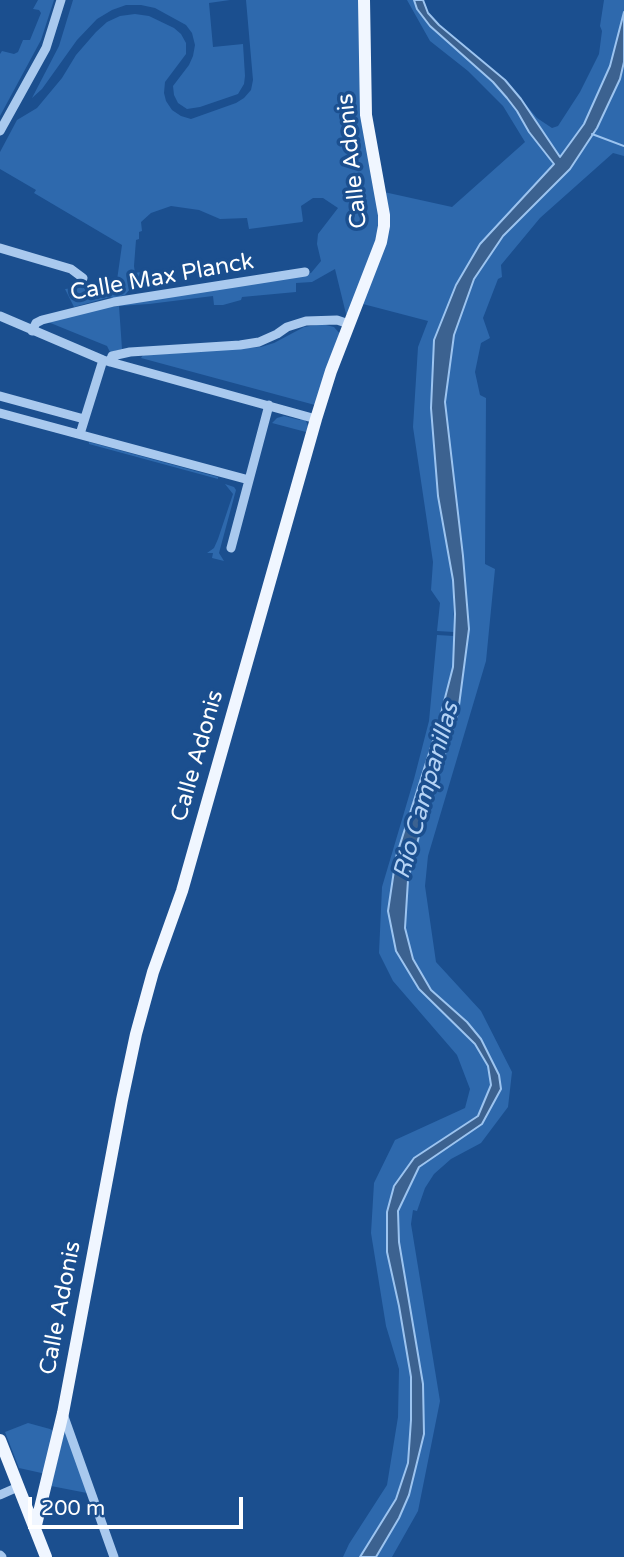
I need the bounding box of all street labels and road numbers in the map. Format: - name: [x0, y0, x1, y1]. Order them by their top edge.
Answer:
- street label: Calle Adonis: [332, 92, 374, 230]
- street label: Calle Max Planck: [68, 248, 256, 308]
- street label: Calle Adonis: [166, 687, 230, 825]
- street label: Calle Adonis: [35, 1239, 87, 1377]

